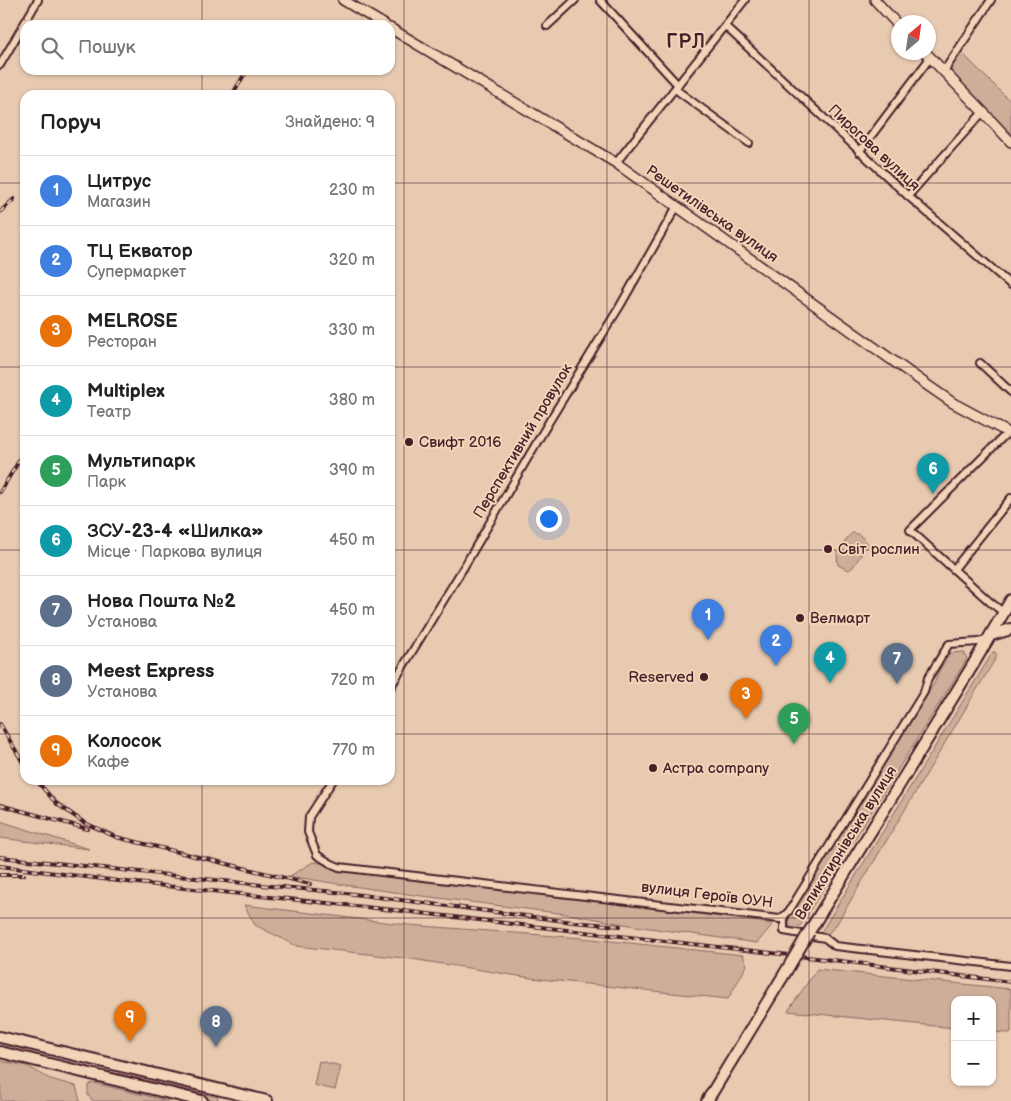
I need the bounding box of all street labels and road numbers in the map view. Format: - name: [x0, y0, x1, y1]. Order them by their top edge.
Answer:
- street label: Пирогова вулиця: [824, 101, 924, 195]
- street label: Решетилівська вулиця: [642, 161, 782, 267]
- street label: Перспективний провулок: [469, 360, 577, 522]
- street label: Великотирнівська вулиця: [791, 762, 901, 924]
- street label: вулиця Героїв ОУН: [640, 878, 774, 912]

